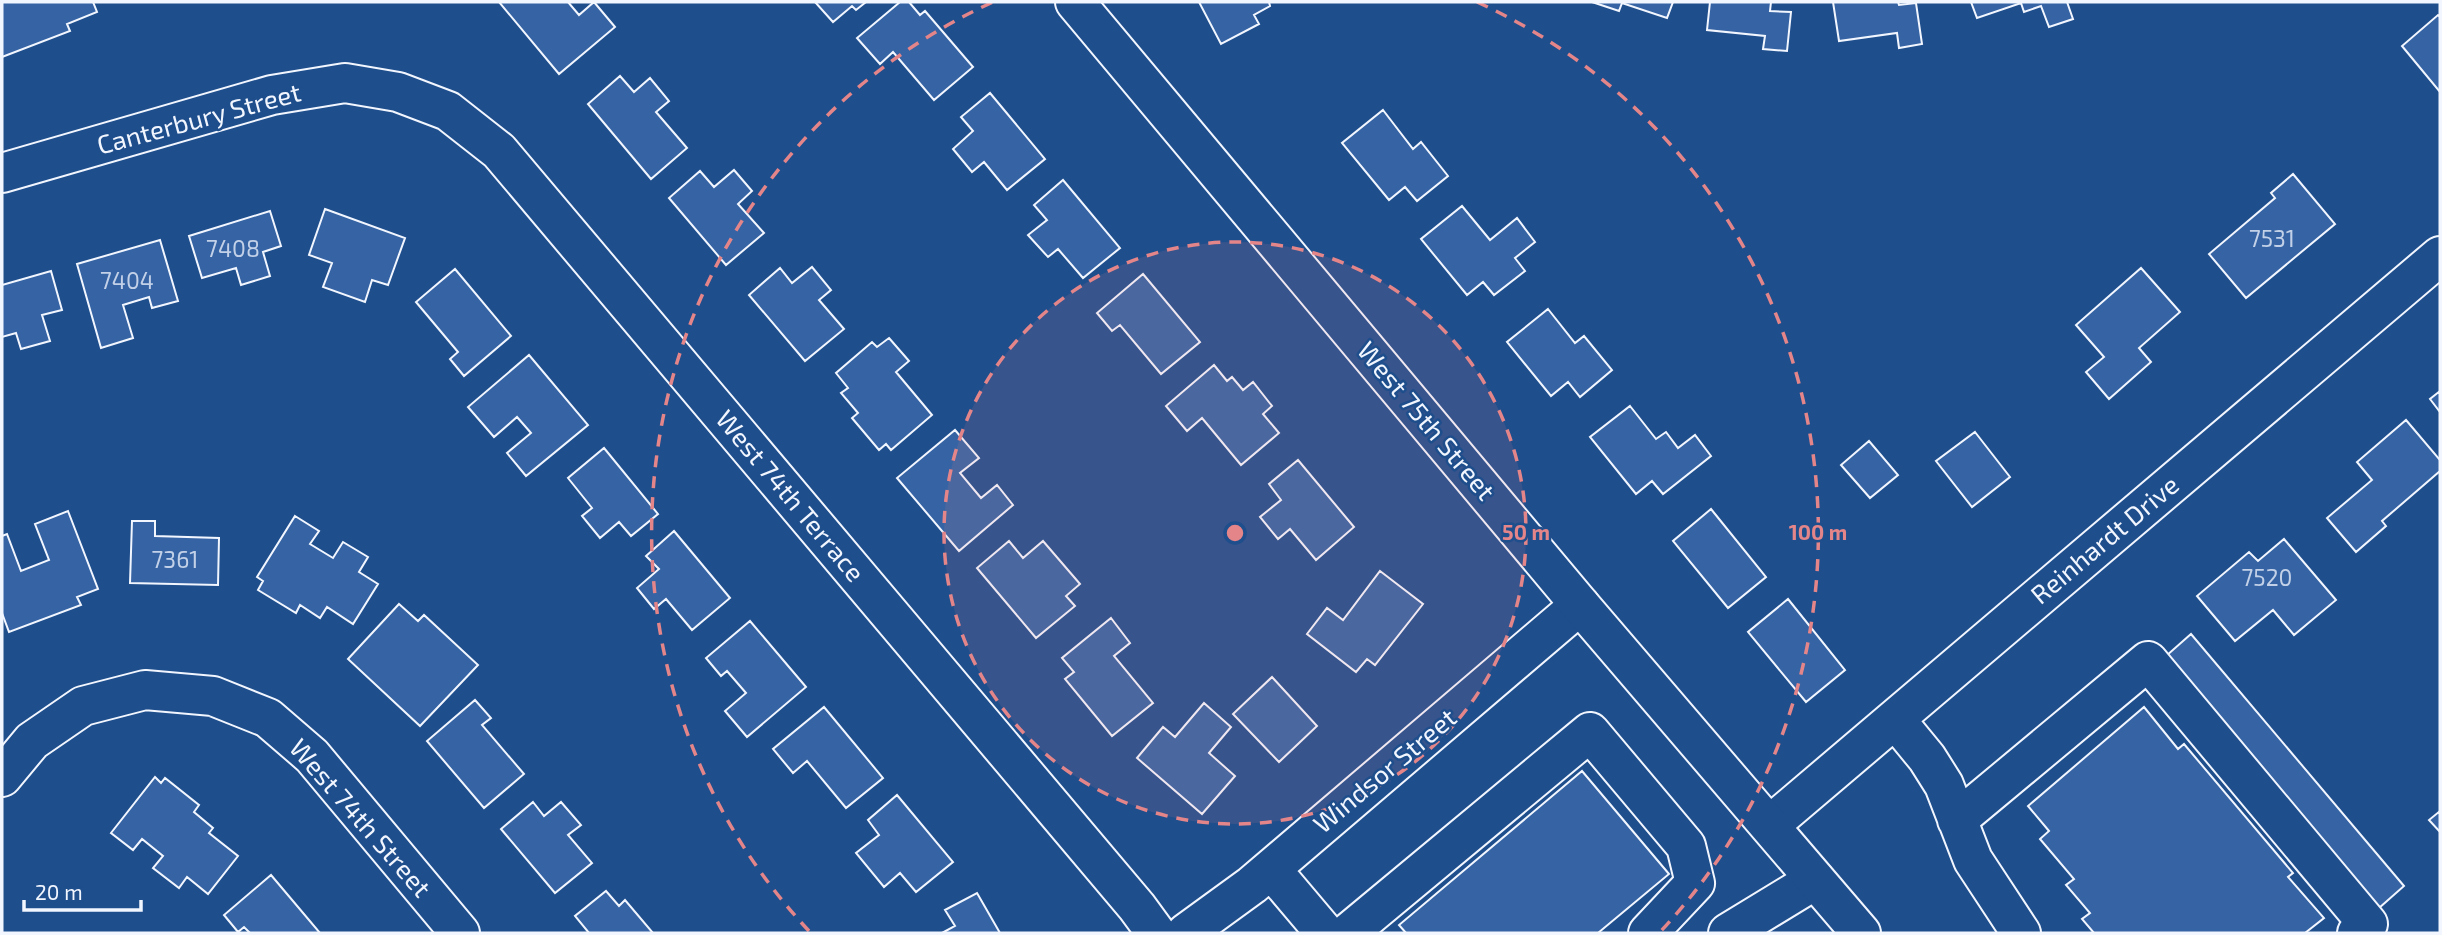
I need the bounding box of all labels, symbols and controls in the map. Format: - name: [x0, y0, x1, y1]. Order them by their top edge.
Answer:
- street label: Canterbury Street: [93, 75, 304, 160]
- house number: 7531: [2249, 224, 2295, 252]
- house number: 7408: [206, 234, 260, 262]
- house number: 7404: [100, 266, 154, 294]
- street label: West 75th Street: [1352, 334, 1503, 506]
- street label: West 74th Terrace: [710, 403, 872, 587]
- street label: Reinhardt Drive: [2024, 468, 2184, 610]
- text: 50 m: [1502, 519, 1550, 544]
- text: 100 m: [1789, 519, 1847, 544]
- centre of rings: [1223, 521, 1247, 545]
- house number: 7361: [152, 545, 198, 573]
- house number: 7520: [2242, 563, 2292, 591]
- street label: Windsor Street: [1306, 701, 1462, 839]
- street label: West 74th Street: [284, 732, 438, 903]
- scale bar: [24, 869, 142, 913]
- text: 20 m: [35, 879, 83, 904]

